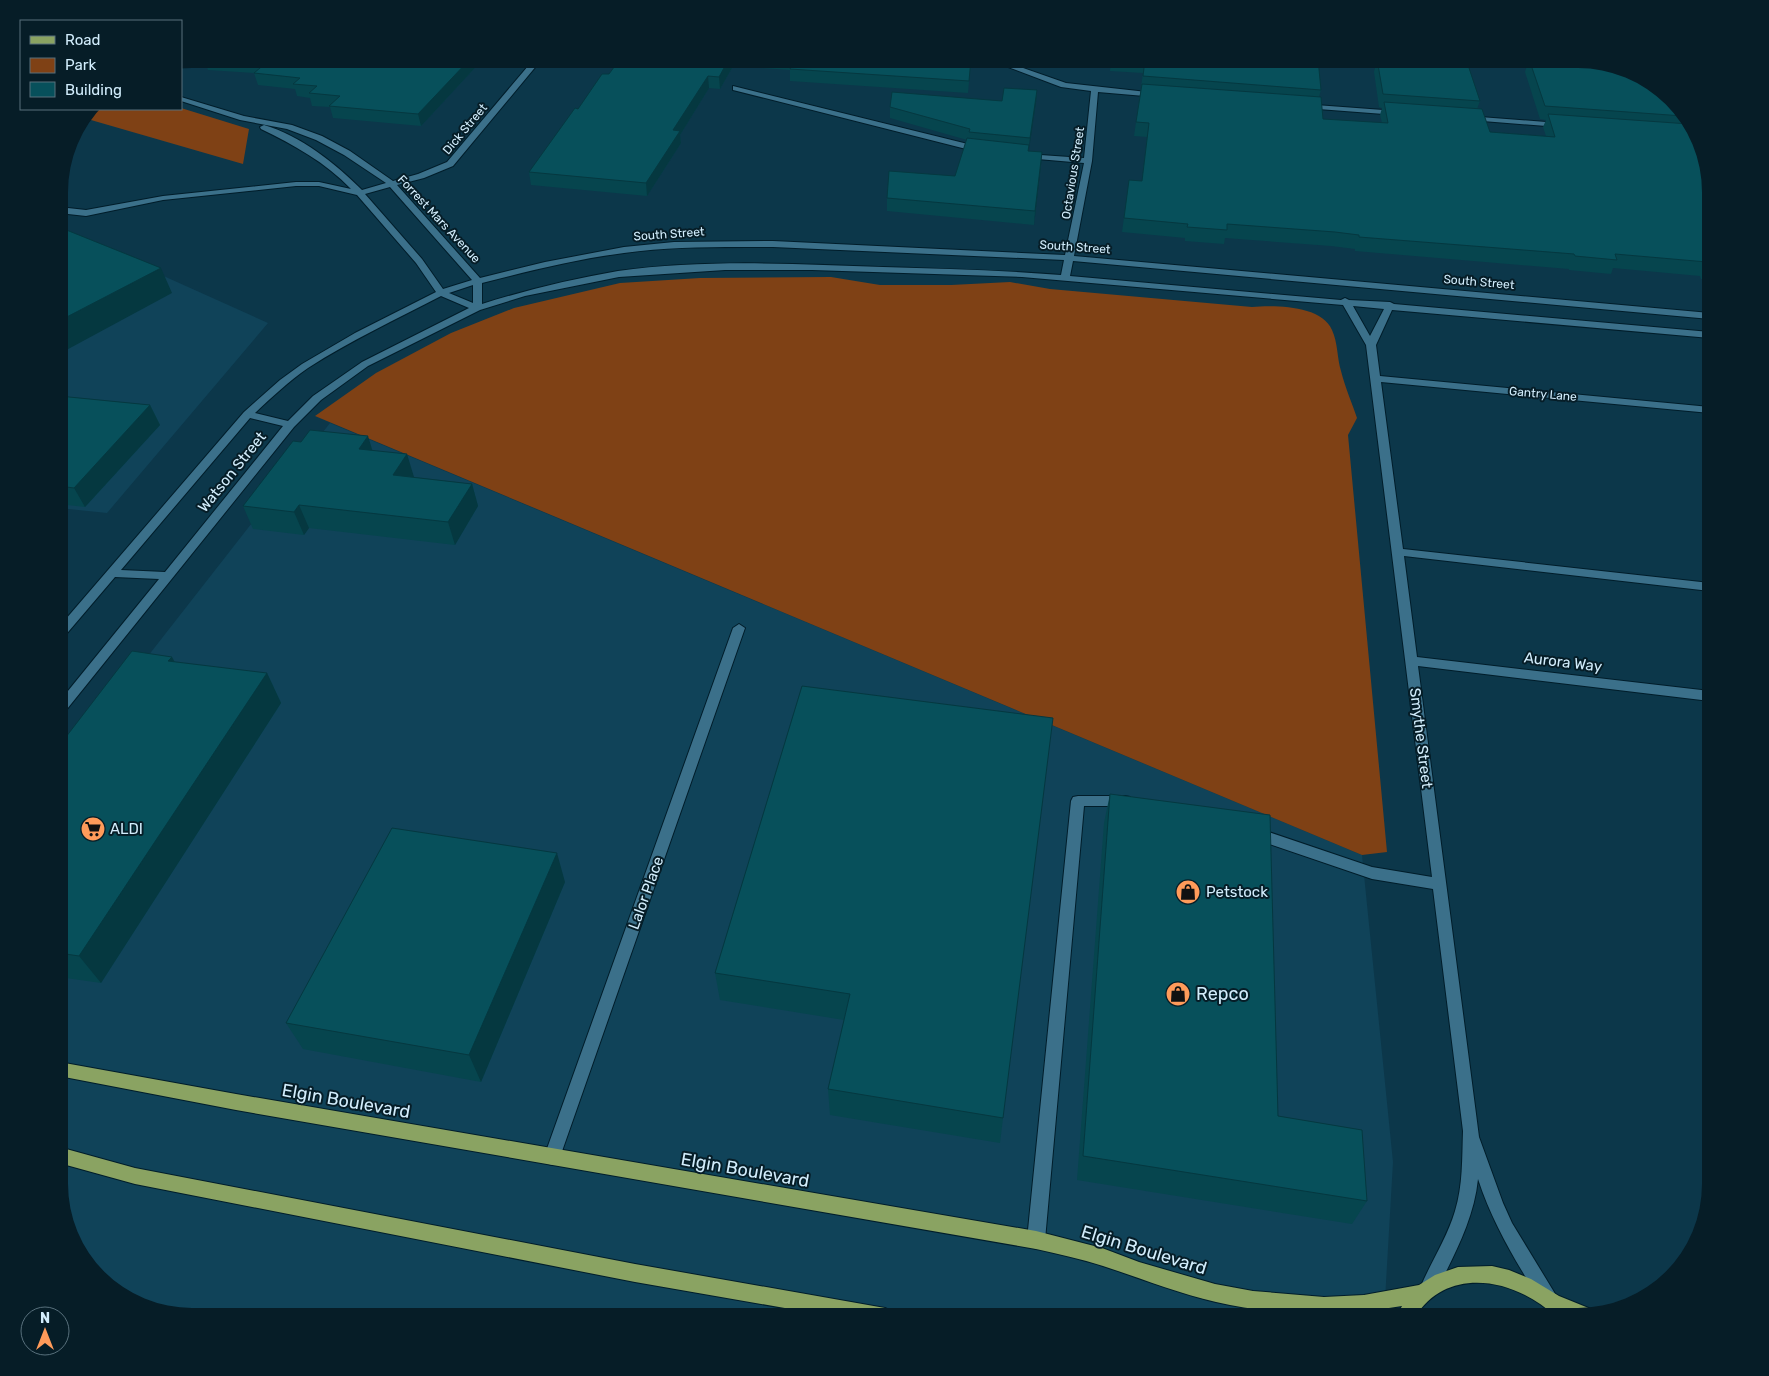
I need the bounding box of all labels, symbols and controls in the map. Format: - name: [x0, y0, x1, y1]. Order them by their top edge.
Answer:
- legend: [20, 20, 182, 110]
- text: Road: [65, 31, 101, 49]
- text: Park: [65, 56, 96, 74]
- text: Building: [65, 81, 122, 99]
- street label: Dick Street: [440, 101, 490, 157]
- street label: Octavious Street: [1059, 126, 1087, 220]
- street label: Forrest Mars Avenue: [395, 172, 483, 266]
- street label: South Street: [633, 225, 705, 243]
- street label: South Street: [1039, 238, 1111, 256]
- street label: South Street: [1443, 272, 1515, 292]
- street label: Gantry Lane: [1509, 384, 1578, 404]
- street label: Watson Street: [194, 428, 270, 516]
- street label: Aurora Way: [1523, 648, 1603, 676]
- street label: Smythe Street: [1406, 687, 1436, 789]
- supermarket icon: ALDI: [80, 816, 106, 842]
- place label: ALDI: [110, 820, 143, 838]
- street label: Lalor Place: [625, 854, 667, 932]
- shop icon: Petstock: [1175, 879, 1201, 905]
- place label: Petstock: [1206, 883, 1268, 901]
- shop icon: Repco: [1165, 981, 1191, 1007]
- place label: Repco: [1196, 983, 1249, 1005]
- street label: Elgin Boulevard: [280, 1079, 412, 1123]
- street label: Elgin Boulevard: [679, 1148, 811, 1192]
- street label: Elgin Boulevard: [1079, 1220, 1209, 1280]
- north arrow: [20, 1306, 70, 1356]
- text: N: [40, 1310, 50, 1327]

